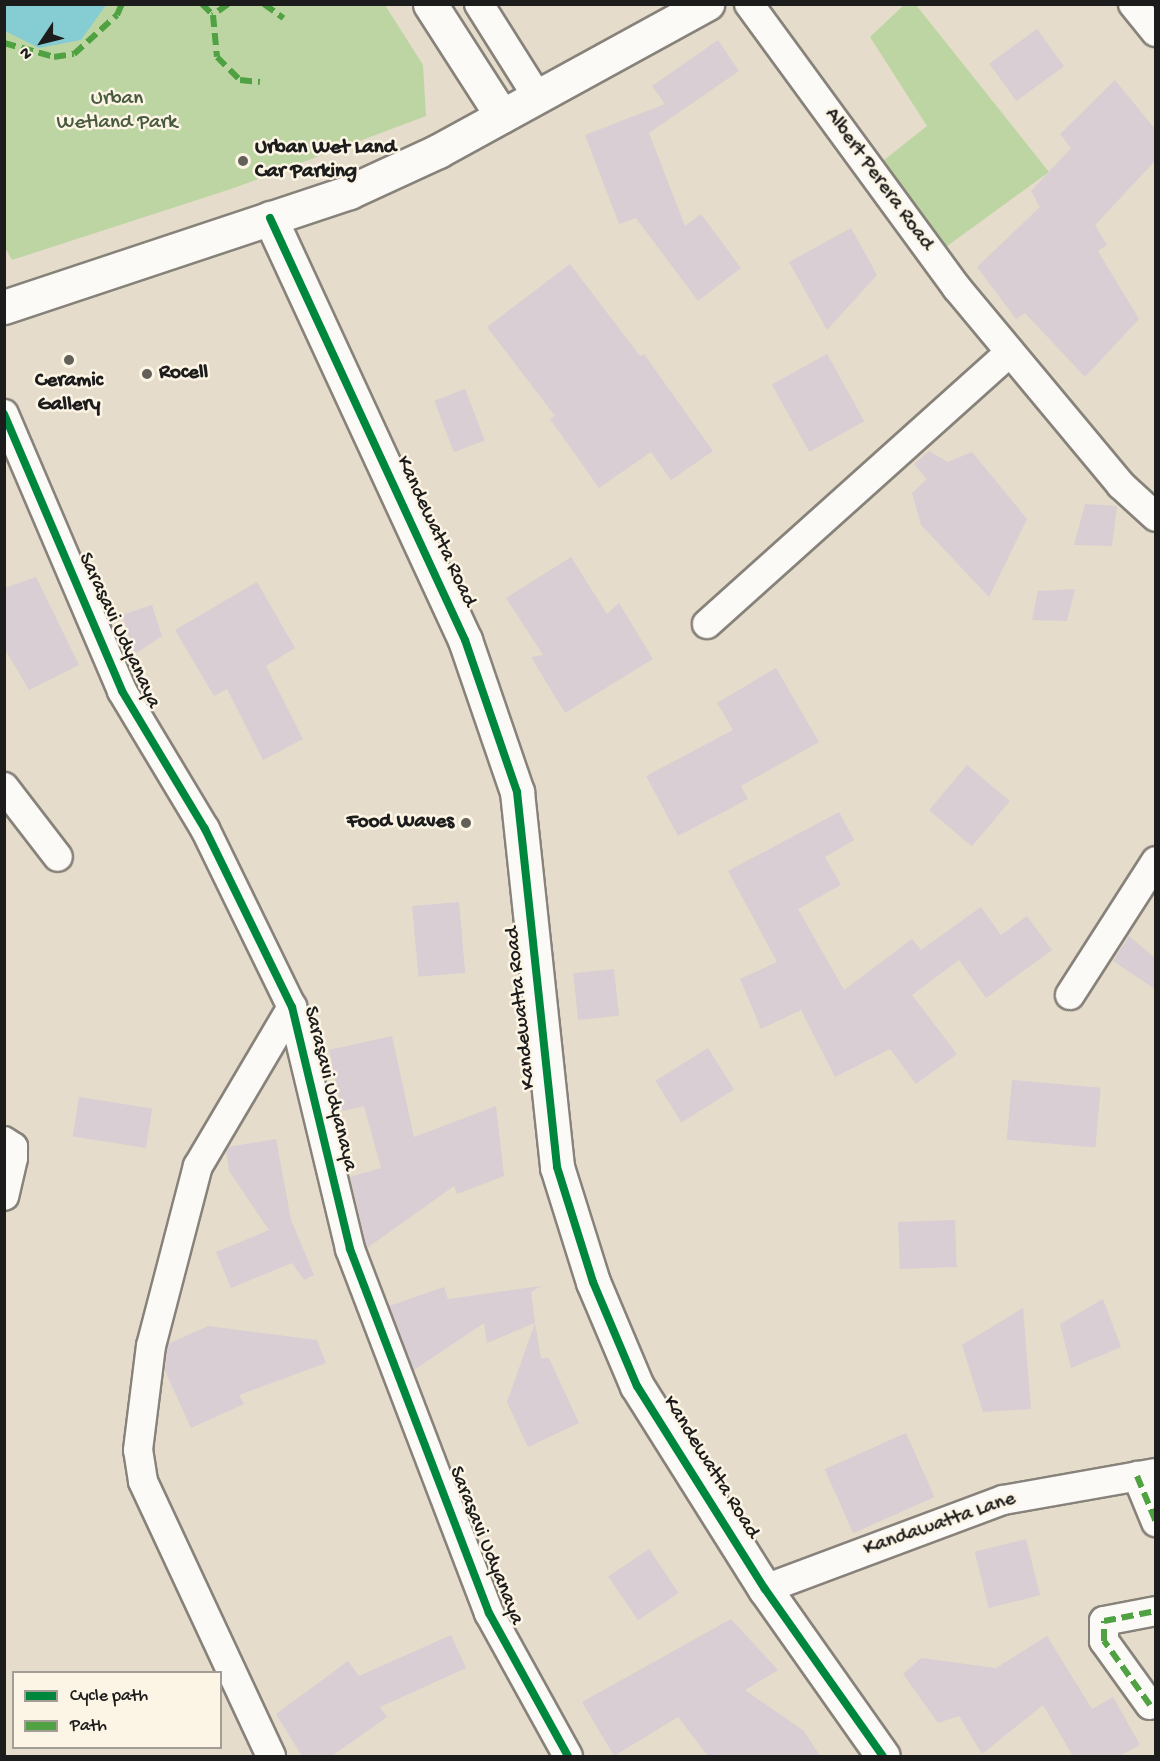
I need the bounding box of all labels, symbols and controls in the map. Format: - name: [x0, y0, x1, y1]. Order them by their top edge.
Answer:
- north arrow: [12, 12, 72, 72]
- text: N: [16, 43, 38, 62]
- park label: Urban Wetland Park: [57, 87, 177, 137]
- street label: Albert Perera Road: [818, 104, 938, 256]
- place label: Urban Wet Land Car Parking: [255, 136, 396, 186]
- marker: Urban Wet Land Car Parking: [236, 154, 250, 168]
- marker: Ceramic Gallery: [62, 353, 76, 367]
- place label: Rocell: [159, 361, 208, 387]
- marker: Rocell: [140, 367, 154, 381]
- place label: Ceramic Gallery: [35, 369, 103, 419]
- street label: Kandewatta Road: [389, 452, 481, 612]
- street label: Sarasavi Udyanaya: [71, 549, 165, 713]
- place label: Food Waves: [347, 810, 454, 836]
- marker: Food Waves: [459, 816, 473, 830]
- street label: Kandewatta Road: [501, 925, 543, 1091]
- street label: Sarasavi Udyanaya: [296, 1004, 362, 1174]
- street label: Kandewatta Road: [656, 1392, 764, 1544]
- street label: Sarasavi Udyanaya: [442, 1463, 528, 1629]
- street label: Kandawatta Lane: [861, 1487, 1019, 1563]
- legend: [12, 1671, 222, 1749]
- text: Cycle path: [70, 1686, 148, 1707]
- text: Path: [70, 1716, 107, 1737]

